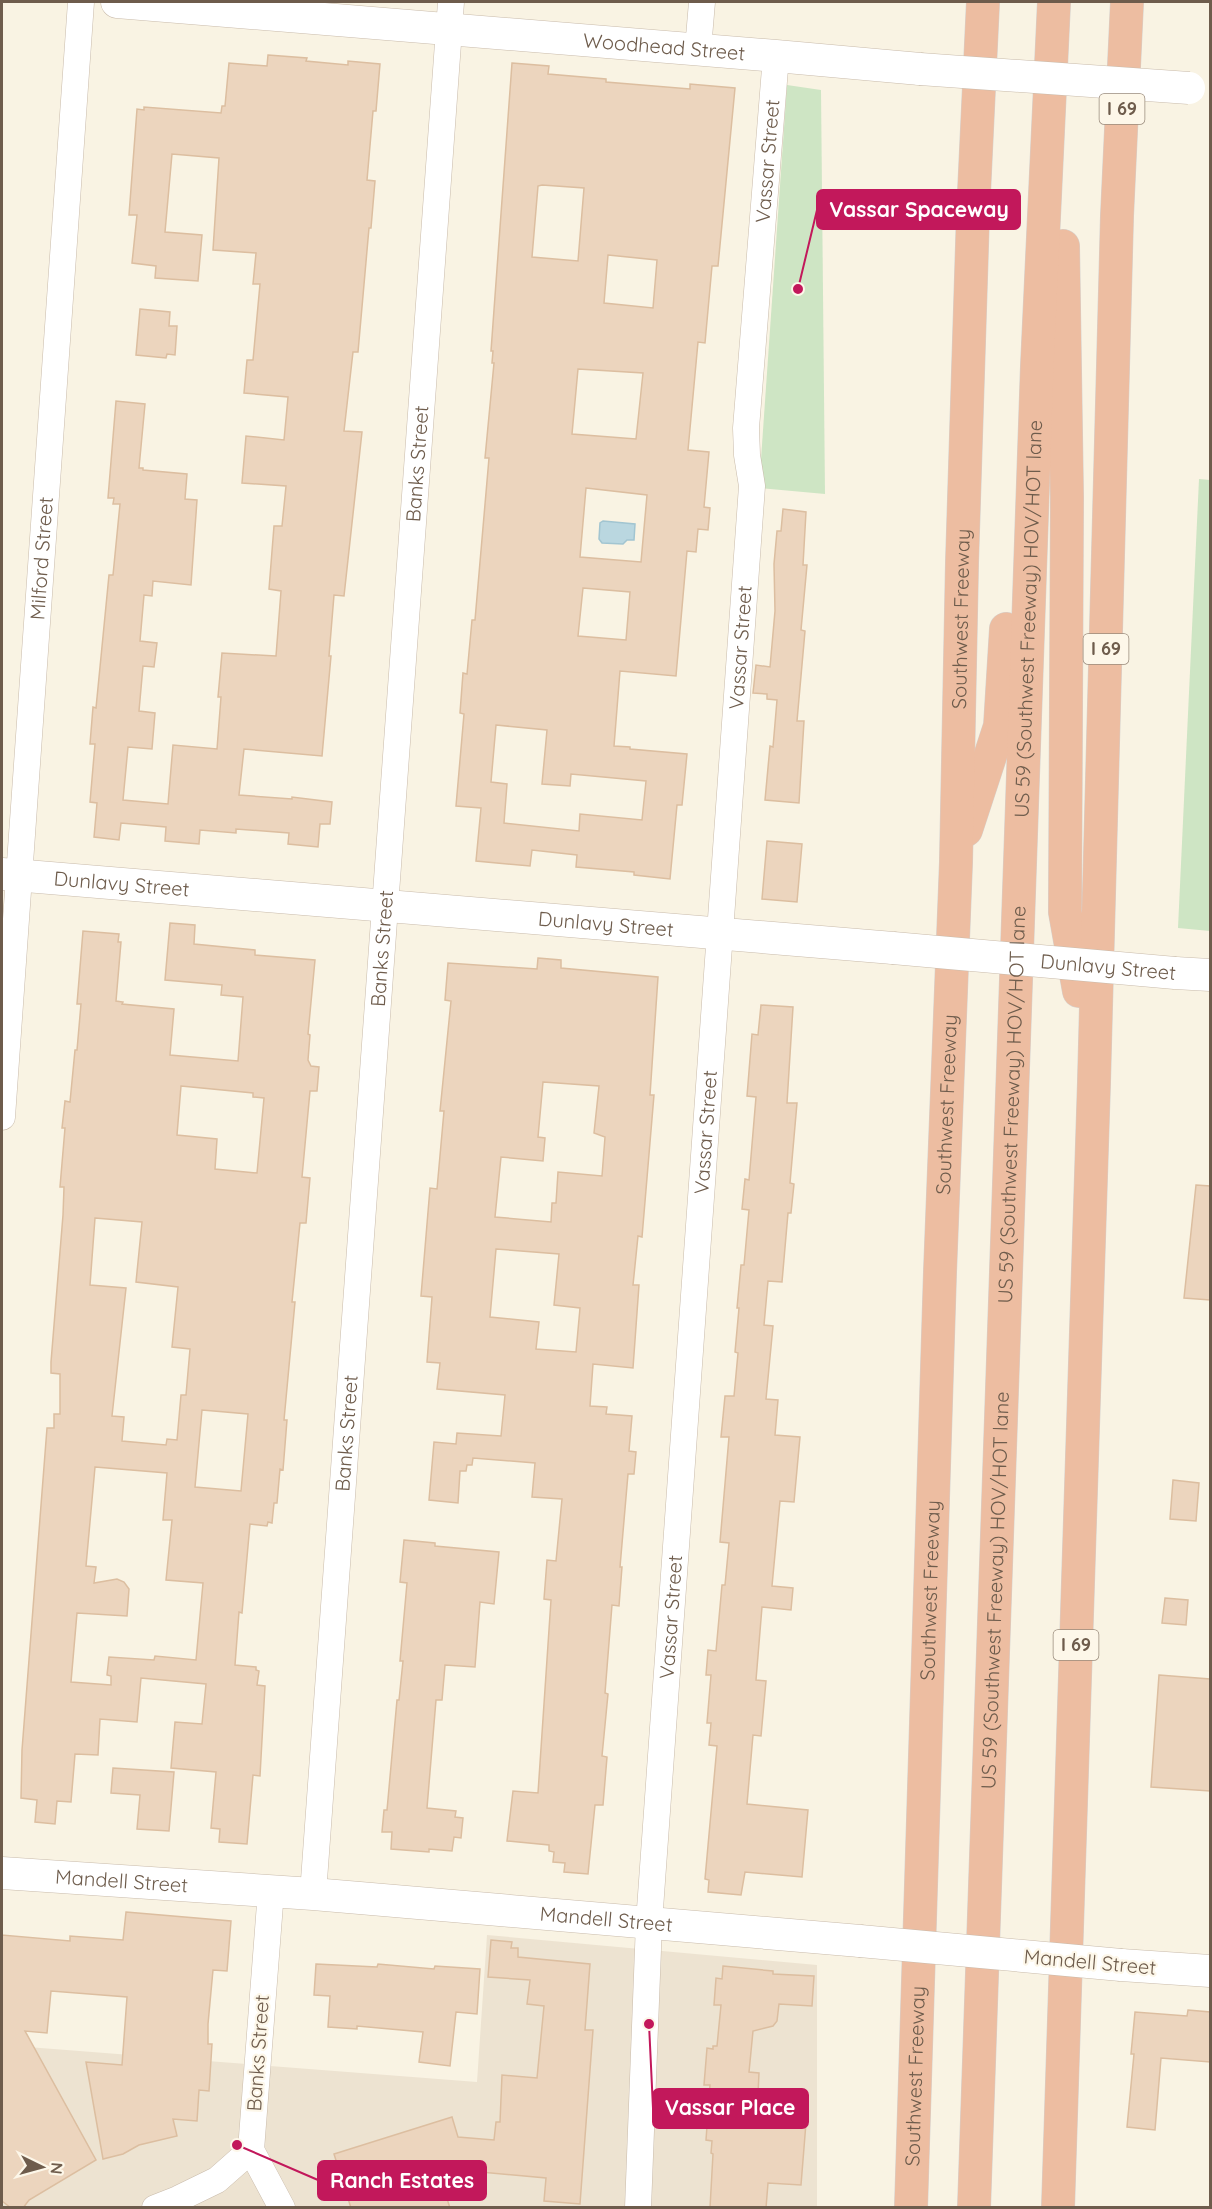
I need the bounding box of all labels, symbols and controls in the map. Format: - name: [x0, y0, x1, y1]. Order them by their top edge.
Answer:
- street label: Woodhead Street: [582, 27, 746, 65]
- road number: I 69: [1100, 94, 1144, 124]
- street label: Vassar Street: [750, 98, 784, 224]
- callout: Vassar Spaceway: [817, 190, 1020, 229]
- text: Vassar Spaceway: [829, 196, 1009, 222]
- street label: Banks Street: [400, 404, 434, 523]
- street label: US 59 (Southwest Freeway) HOV/HOT lane: [1009, 420, 1047, 818]
- street label: Milford Street: [24, 496, 58, 621]
- street label: Southwest Freeway: [946, 528, 975, 709]
- street label: Vassar Street: [723, 584, 757, 710]
- road number: I 69: [1084, 634, 1128, 664]
- street label: Dunlavy Street: [53, 865, 191, 902]
- street label: Banks Street: [365, 889, 398, 1008]
- street label: US 59 (Southwest Freeway) HOV/HOT lane: [992, 905, 1031, 1304]
- street label: Dunlavy Street: [537, 906, 675, 942]
- street label: Dunlavy Street: [1039, 948, 1177, 985]
- street label: Southwest Freeway: [930, 1014, 962, 1195]
- street label: Vassar Street: [688, 1069, 722, 1195]
- street label: Banks Street: [329, 1374, 363, 1492]
- street label: US 59 (Southwest Freeway) HOV/HOT lane: [975, 1391, 1014, 1790]
- street label: Southwest Freeway: [914, 1500, 945, 1681]
- street label: Vassar Street: [654, 1554, 687, 1680]
- road number: I 69: [1054, 1630, 1098, 1660]
- street label: Mandell Street: [55, 1864, 189, 1898]
- street label: Mandell Street: [539, 1901, 674, 1937]
- street label: Mandell Street: [1023, 1943, 1158, 1980]
- street label: Southwest Freeway: [899, 1985, 930, 2167]
- street label: Banks Street: [241, 1994, 274, 2112]
- callout: Vassar Place: [653, 2089, 808, 2128]
- text: Vassar Place: [665, 2094, 795, 2120]
- north arrow: [12, 2137, 72, 2197]
- callout: Ranch Estates: [318, 2161, 486, 2200]
- text: N: [46, 2162, 67, 2175]
- text: Ranch Estates: [330, 2167, 474, 2193]

